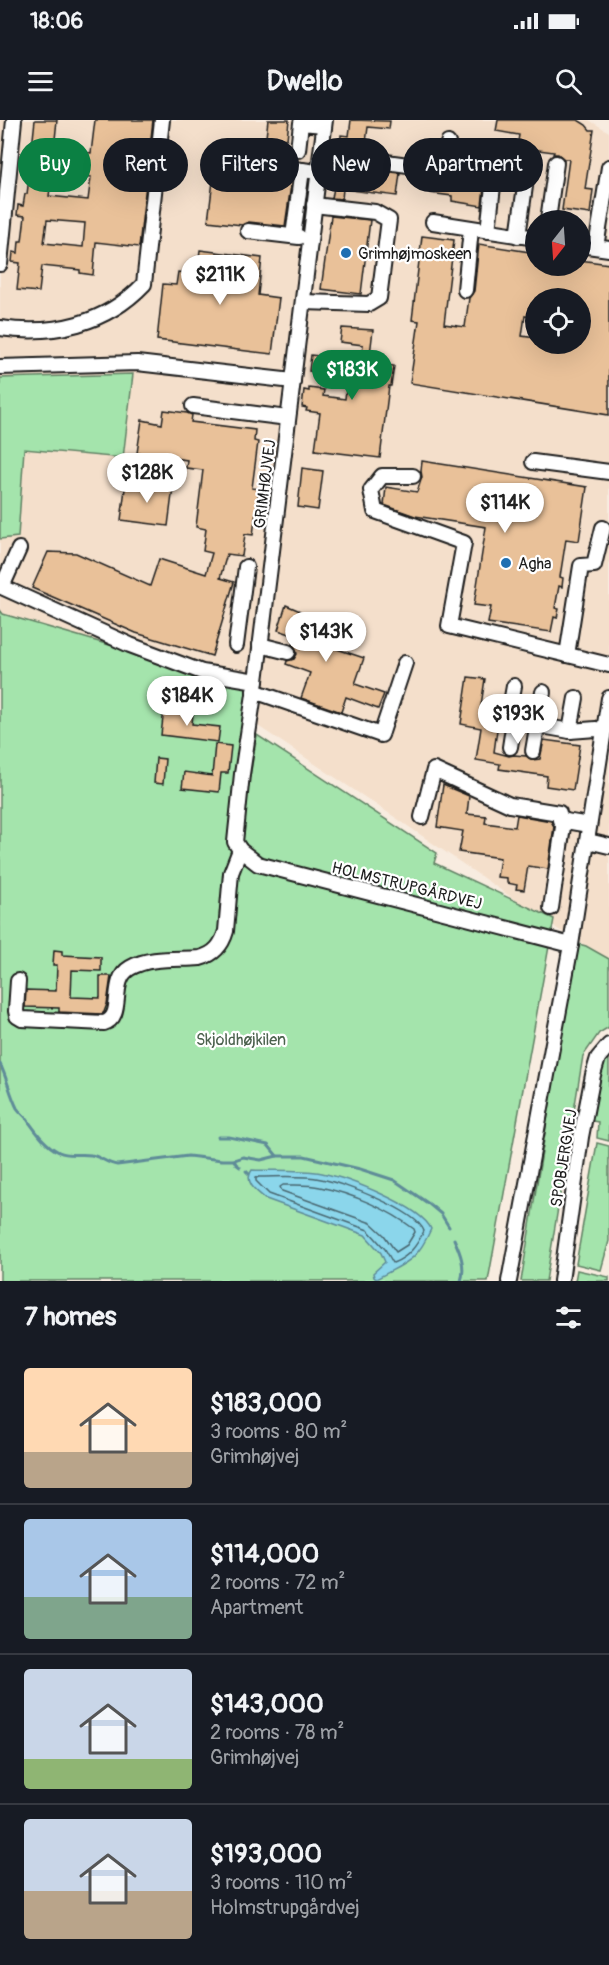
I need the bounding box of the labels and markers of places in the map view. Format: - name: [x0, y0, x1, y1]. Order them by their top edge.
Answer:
- place label: Grimhøjmoskeen: [358, 244, 472, 264]
- marker: Grimhøjmoskeen: [339, 246, 353, 260]
- pin: $211K: [178, 255, 262, 306]
- pin: $183K: [310, 350, 394, 401]
- pin: $128K: [105, 453, 189, 504]
- pin: $114K: [463, 483, 547, 534]
- place label: Agha: [518, 554, 552, 574]
- marker: Agha: [499, 556, 513, 570]
- pin: $143K: [284, 612, 368, 663]
- pin: $184K: [145, 676, 229, 727]
- pin: $193K: [476, 694, 560, 745]

